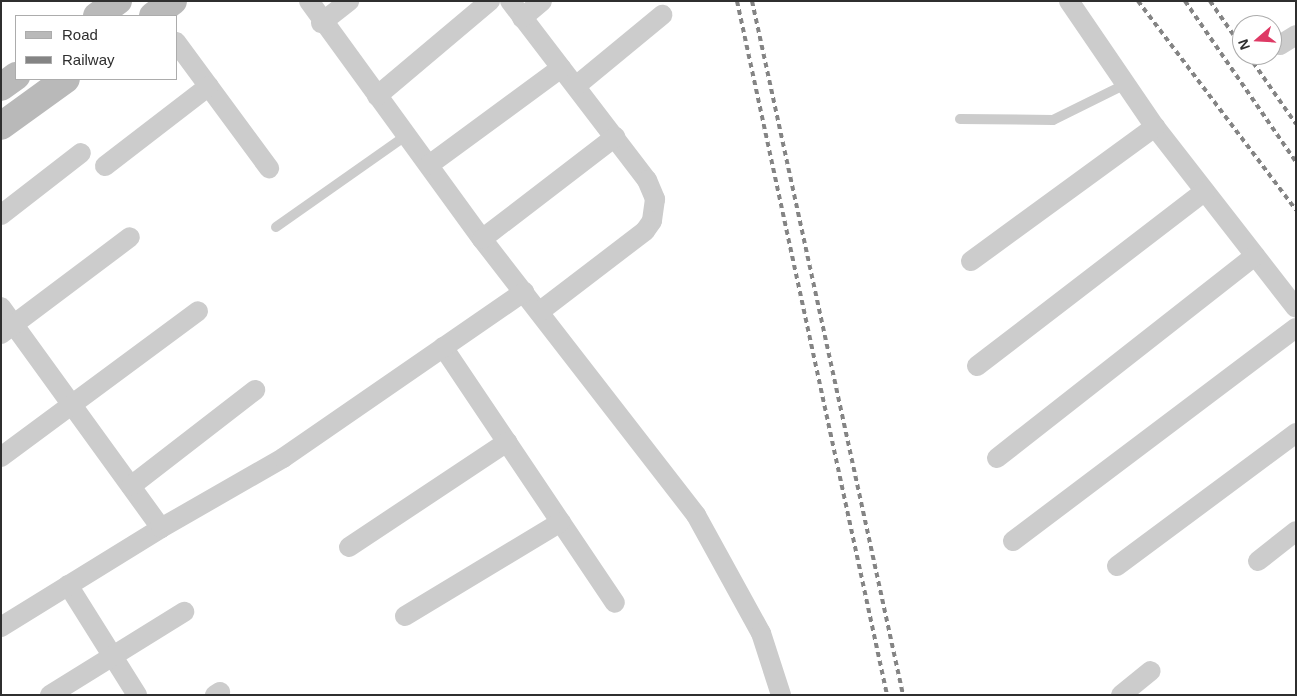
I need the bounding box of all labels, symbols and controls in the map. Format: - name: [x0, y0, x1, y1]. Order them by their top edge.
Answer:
- legend: [15, 15, 178, 80]
- north arrow: [1232, 15, 1282, 65]
- text: Road: [62, 26, 98, 43]
- text: N: [1235, 37, 1253, 52]
- text: Railway: [62, 51, 115, 68]

